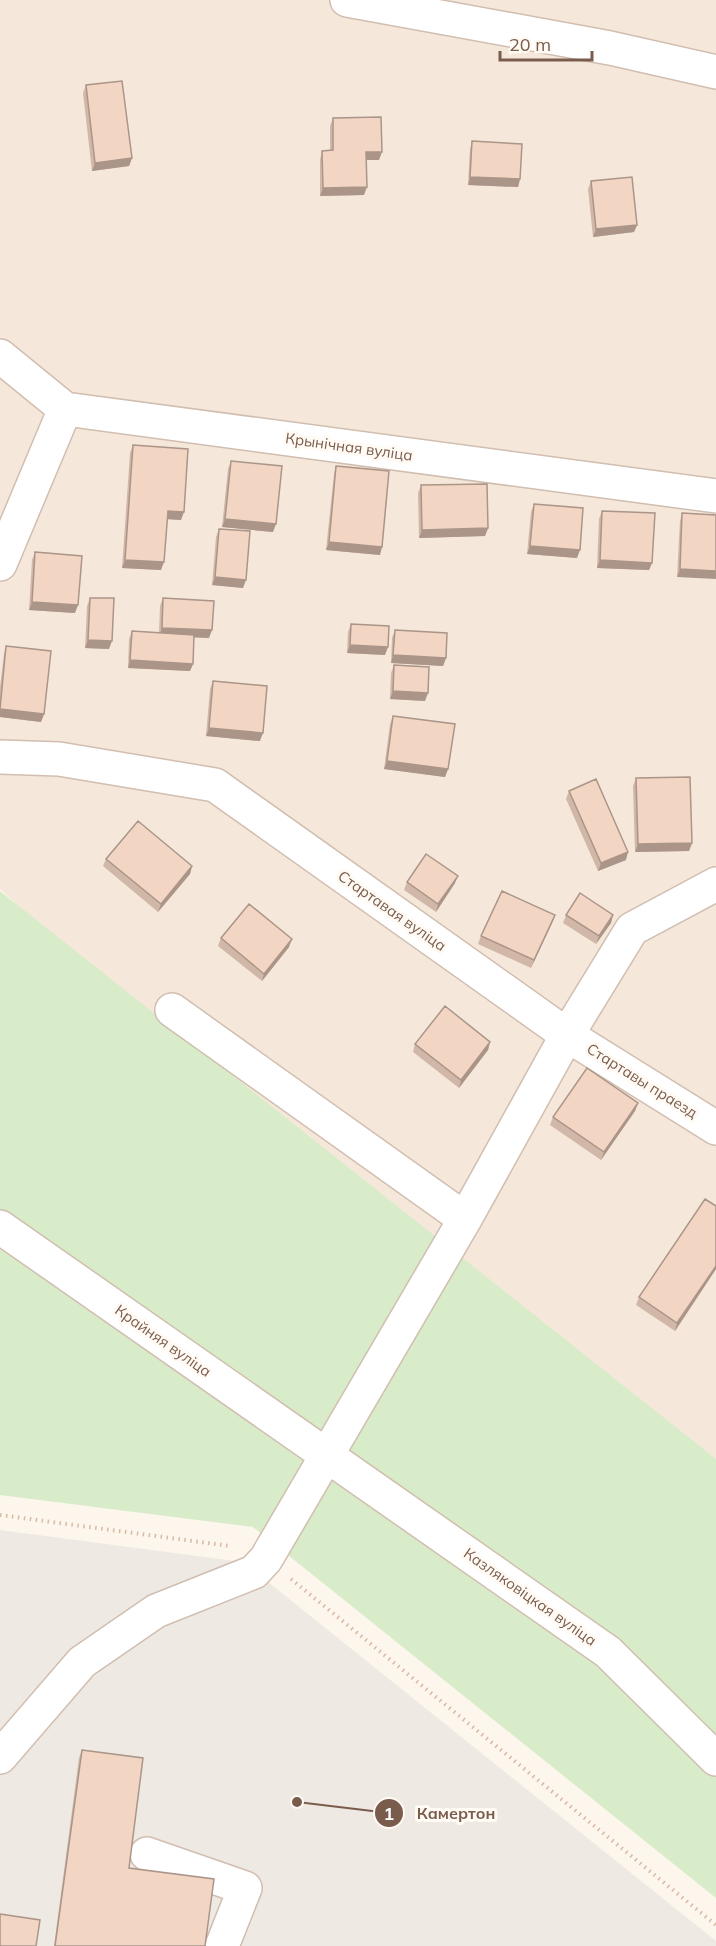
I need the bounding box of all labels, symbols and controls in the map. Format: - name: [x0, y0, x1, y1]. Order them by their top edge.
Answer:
- scale bar: [500, 24, 592, 62]
- text: 20 m: [509, 33, 551, 56]
- street label: Крынічная вуліца: [284, 428, 414, 465]
- street label: Стартавая вуліца: [334, 866, 450, 955]
- street label: Стартавы праезд: [583, 1039, 701, 1122]
- street label: Крайняя вуліца: [111, 1300, 215, 1381]
- street label: Казляковіцкая вуліца: [460, 1544, 600, 1650]
- callout: Камертон: [374, 1796, 507, 1830]
- text: 1: [384, 1802, 394, 1825]
- text: Камертон: [417, 1803, 495, 1823]

